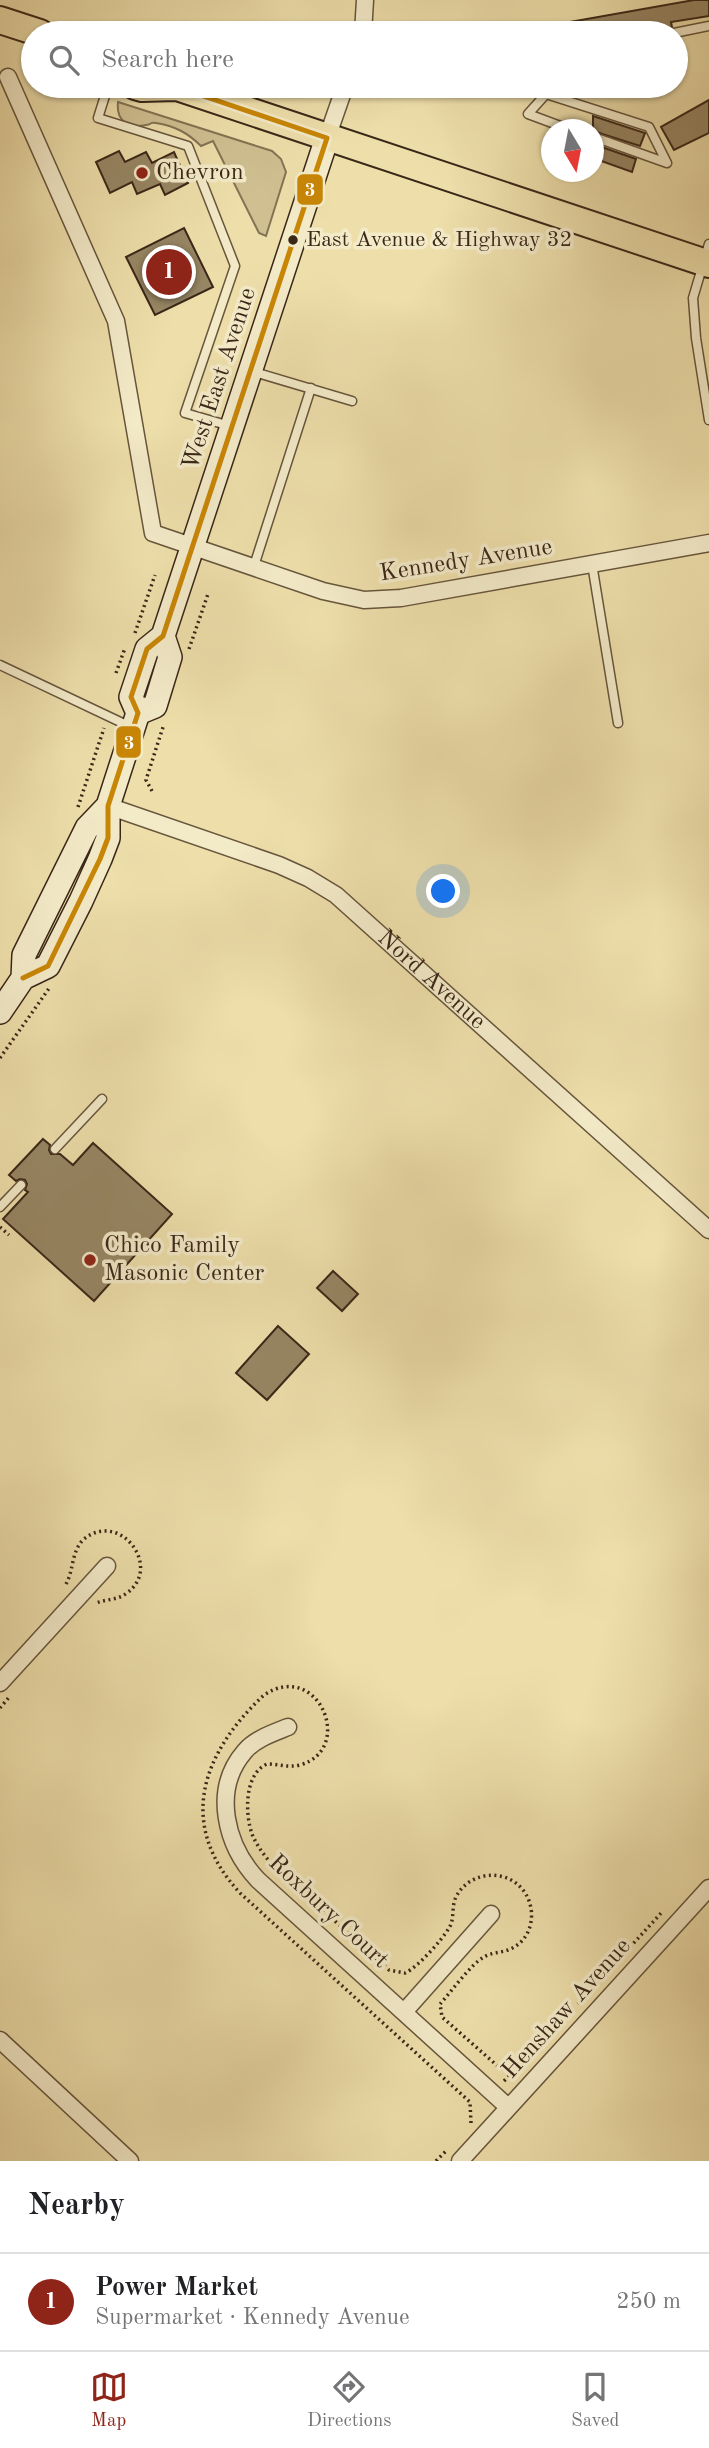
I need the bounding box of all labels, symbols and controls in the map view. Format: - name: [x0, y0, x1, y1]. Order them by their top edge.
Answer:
- search box: [21, 21, 688, 98]
- icon: search: [45, 41, 83, 79]
- text: Search here: [101, 47, 234, 73]
- north arrow: [541, 119, 604, 182]
- place label: Chevron: [156, 161, 244, 185]
- marker: Chevron: [134, 165, 150, 181]
- line badge: 3: [296, 173, 324, 206]
- text: 3: [304, 182, 316, 201]
- place label: East Avenue & Highway 32: [306, 229, 572, 251]
- marker: East Avenue & Highway 32: [286, 233, 300, 247]
- pin: 1: [146, 246, 192, 298]
- street label: West East Avenue: [179, 285, 261, 473]
- street label: Kennedy Avenue: [378, 536, 554, 586]
- line badge: 3: [115, 725, 142, 759]
- text: 3: [123, 735, 135, 754]
- your location: [426, 874, 460, 908]
- street label: Nord Avenue: [372, 926, 489, 1035]
- place label: Chico Family Masonic Center: [104, 1234, 264, 1286]
- marker: Chico Family Masonic Center: [82, 1252, 98, 1268]
- street label: Roxbury Court: [263, 1851, 393, 1973]
- street label: Henshaw Avenue: [498, 1934, 636, 2084]
- text: Nearby: [28, 2191, 125, 2221]
- text: Power Market: [95, 2275, 258, 2301]
- text: 1: [44, 2290, 58, 2313]
- text: 250 m: [616, 2290, 681, 2313]
- text: Supermarket · Kennedy Avenue: [95, 2306, 410, 2329]
- tab: Map: [90, 2368, 128, 2433]
- tab: Directions: [307, 2368, 392, 2433]
- tab: Saved: [571, 2368, 619, 2433]

